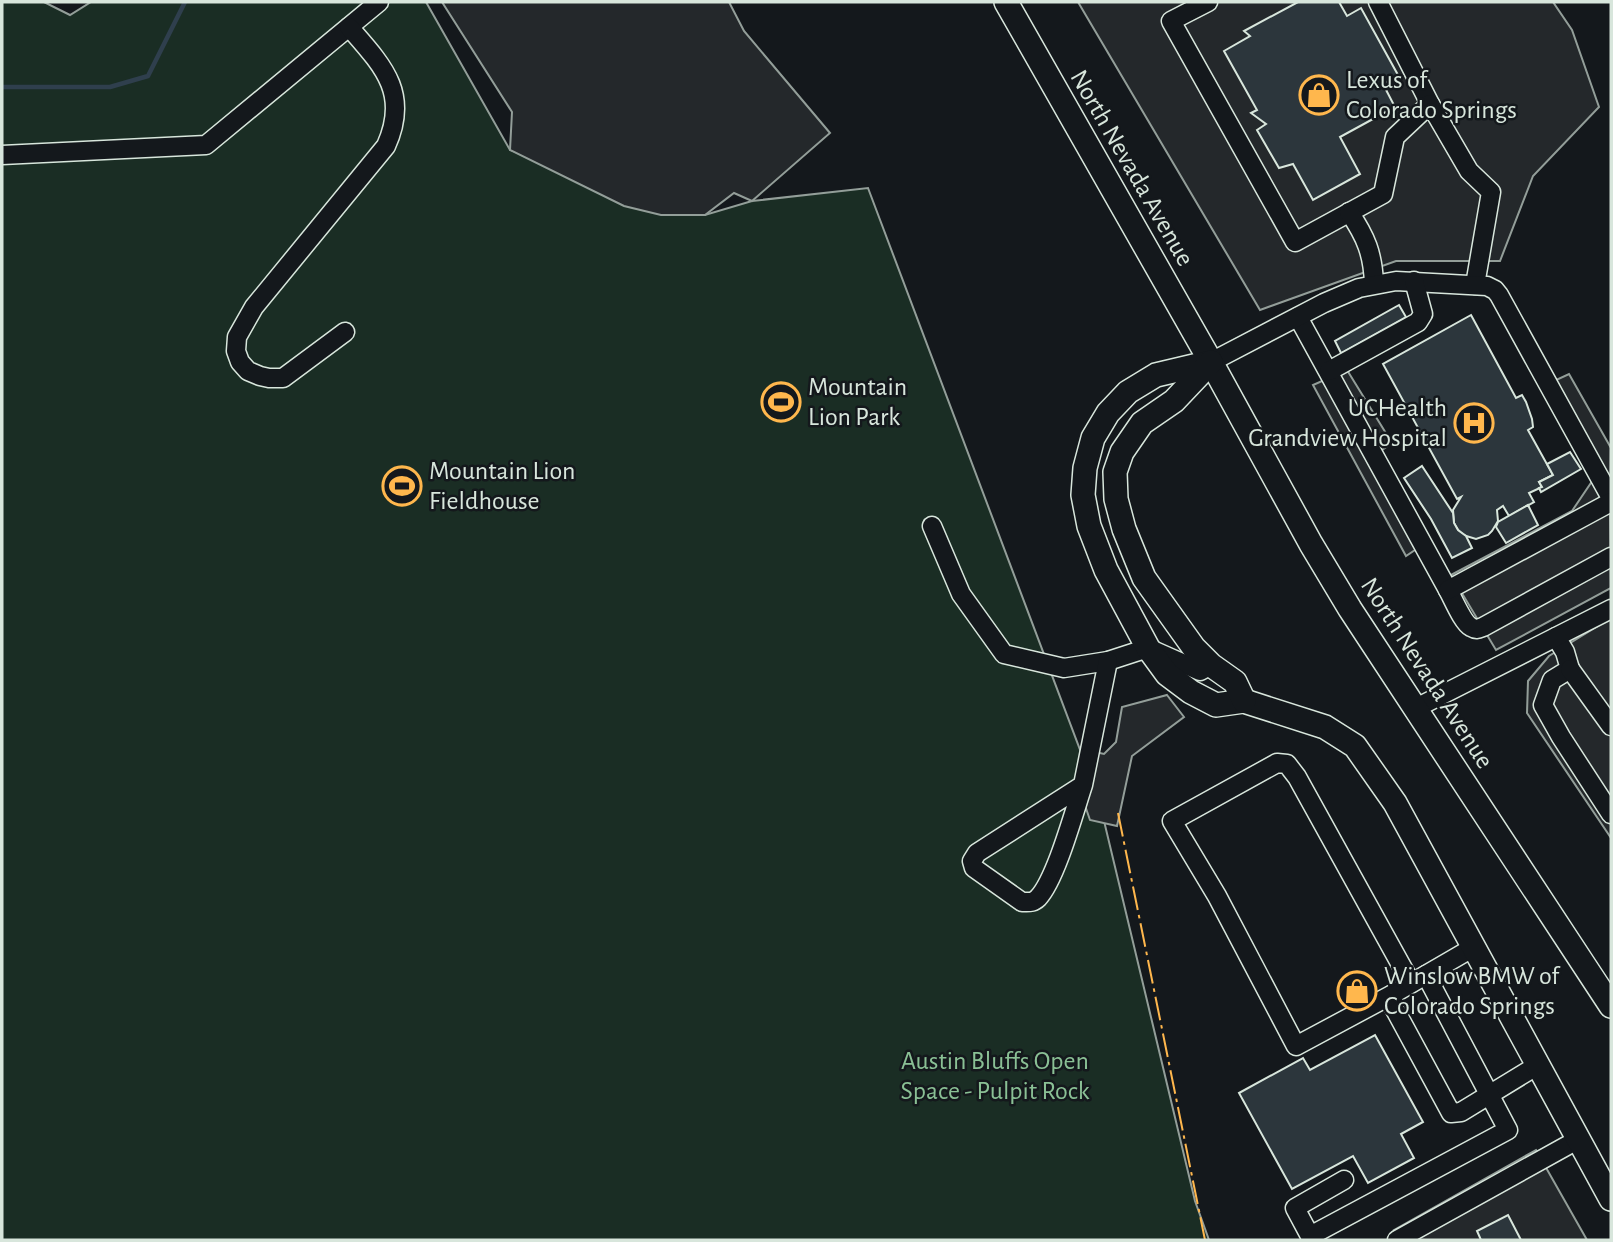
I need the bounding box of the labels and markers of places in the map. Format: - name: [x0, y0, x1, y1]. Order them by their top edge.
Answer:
- place label: Lexus of Colorado Springs: [1346, 67, 1517, 123]
- shop icon: Lexus of Colorado Springs: [1298, 74, 1340, 116]
- place label: Mountain Lion Park: [808, 374, 907, 430]
- sports icon: Mountain Lion Park: [760, 381, 802, 423]
- place label: UCHealth Grandview Hospital: [1248, 395, 1447, 451]
- hospital icon: UCHealth Grandview Hospital: [1453, 402, 1495, 444]
- place label: Mountain Lion Fieldhouse: [429, 458, 576, 514]
- sports icon: Mountain Lion Fieldhouse: [381, 465, 423, 507]
- place label: Winslow BMW of Colorado Springs: [1384, 963, 1561, 1019]
- shop icon: Winslow BMW of Colorado Springs: [1336, 970, 1378, 1012]

